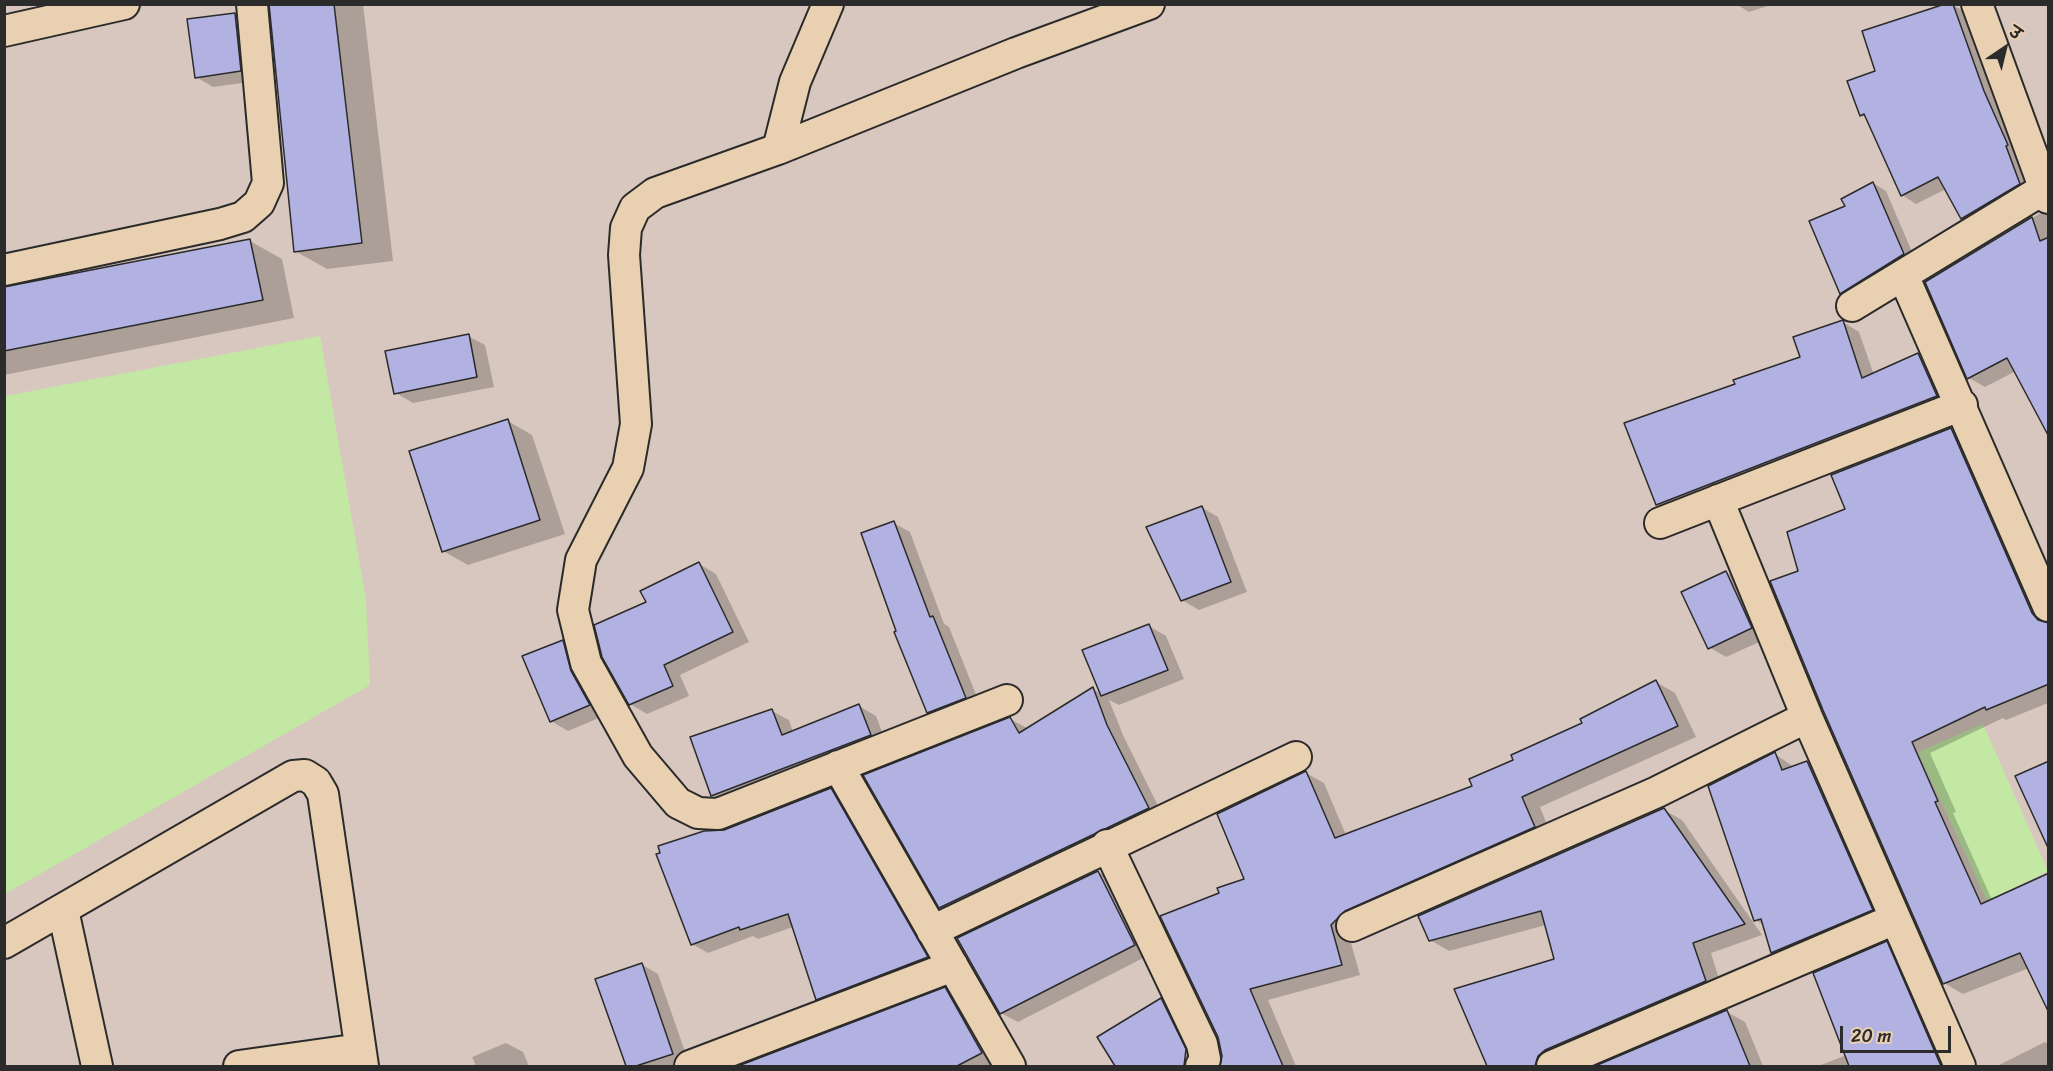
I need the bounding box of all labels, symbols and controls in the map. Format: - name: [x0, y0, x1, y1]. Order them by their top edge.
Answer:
- north arrow: [1975, 18, 2035, 78]
- text: उ: [2003, 18, 2028, 48]
- scale bar: [1843, 1014, 1954, 1052]
- text: 20 m: [1851, 1020, 1891, 1052]

